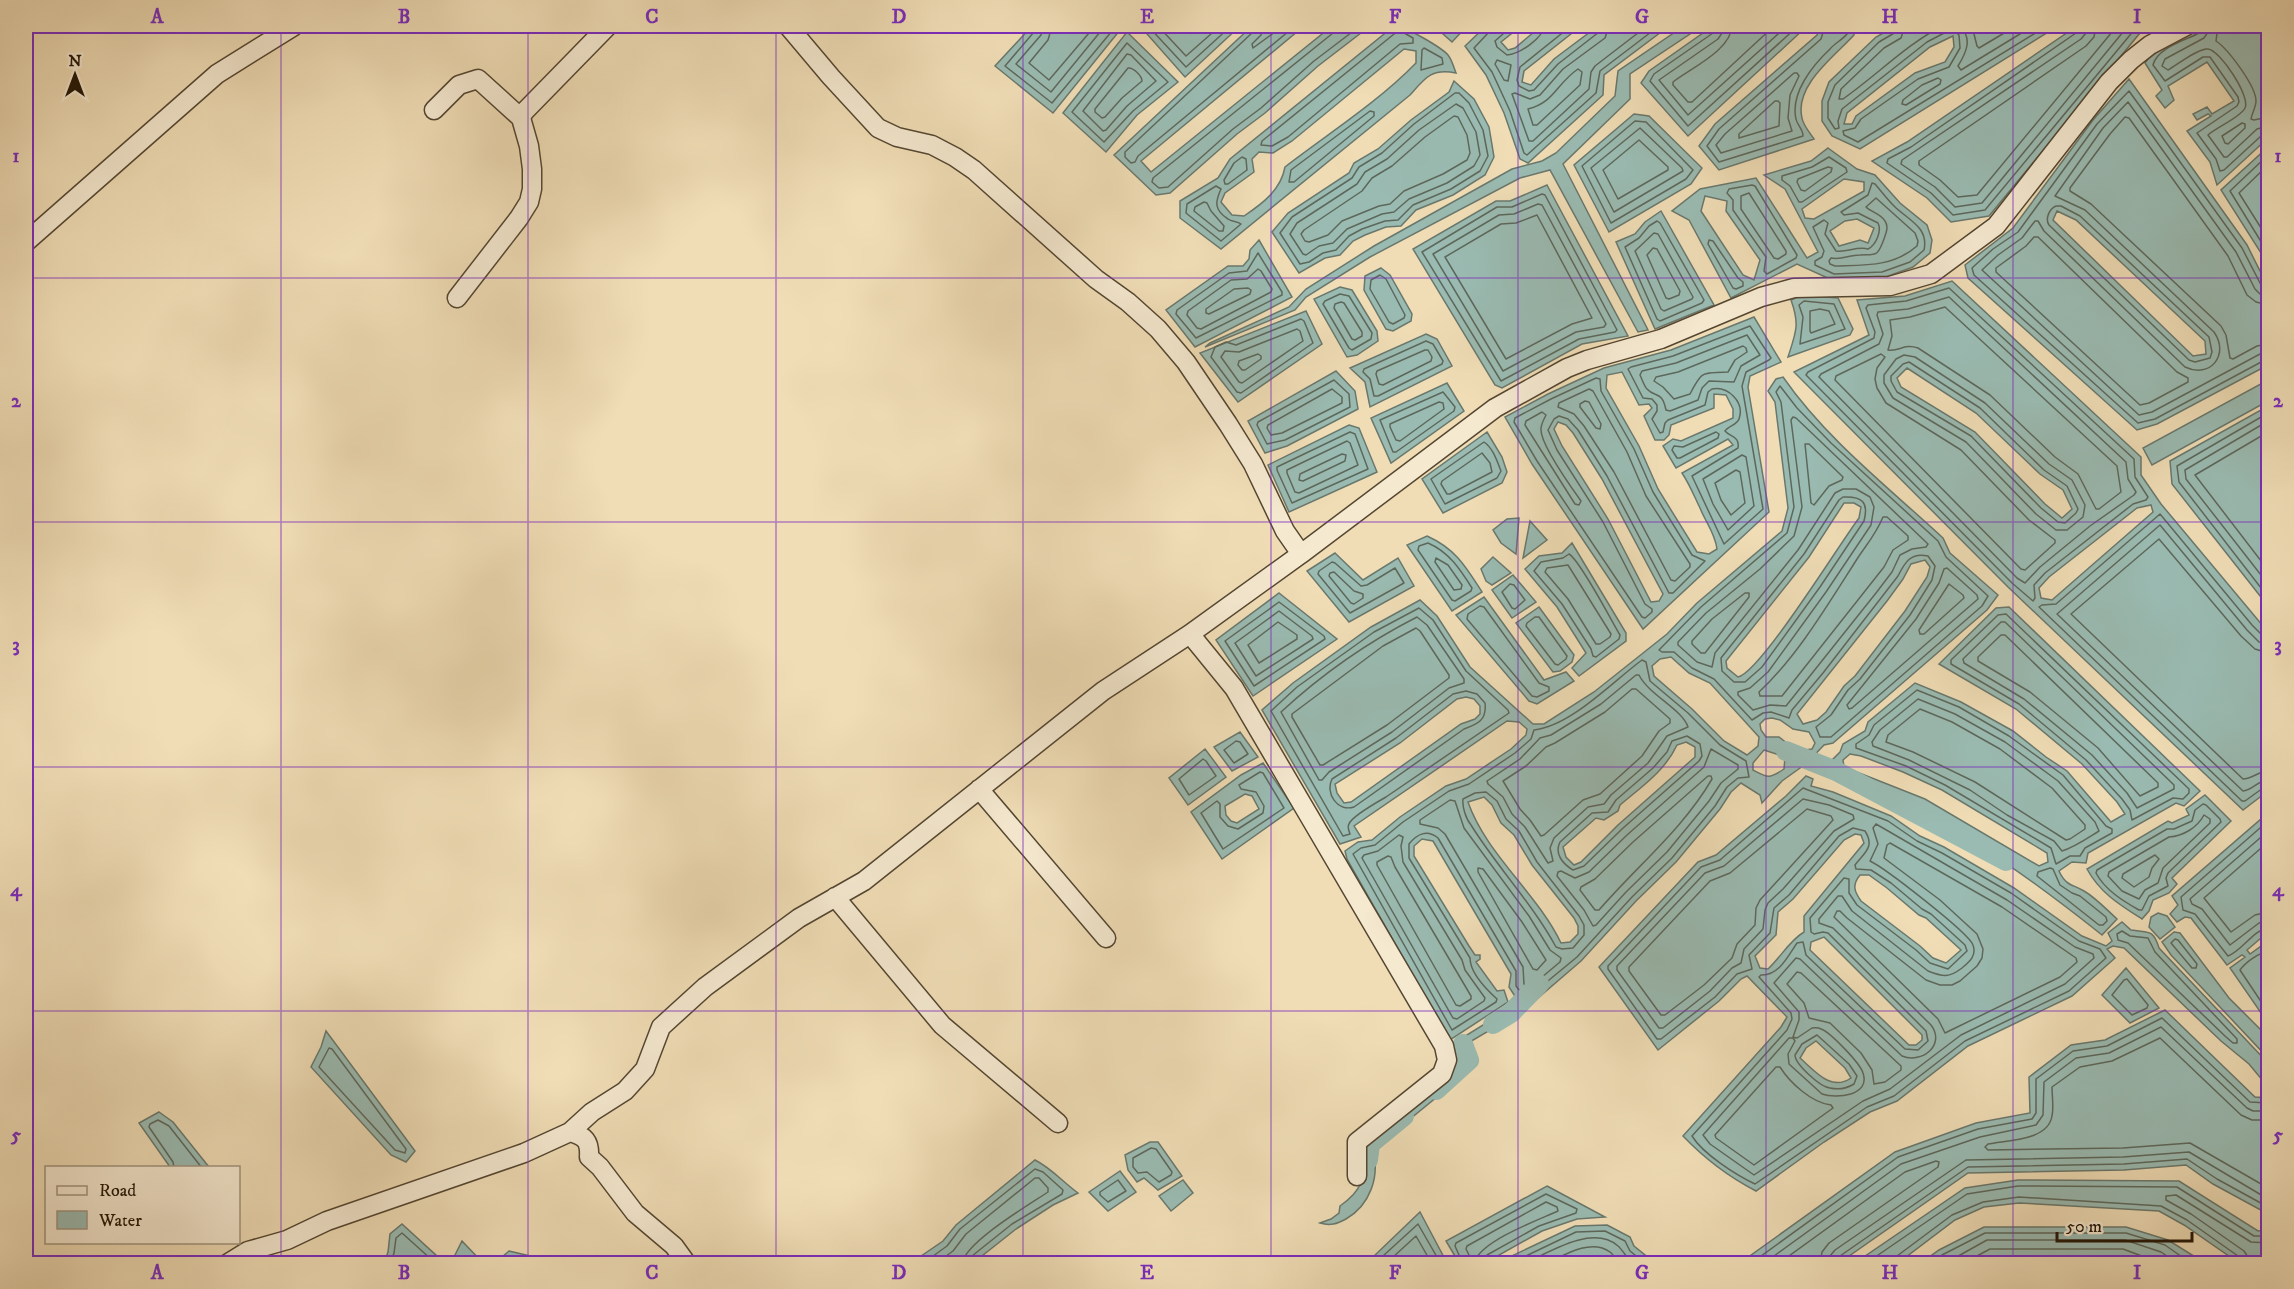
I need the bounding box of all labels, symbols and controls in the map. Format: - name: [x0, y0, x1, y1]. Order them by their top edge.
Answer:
- text: A: [150, 5, 165, 30]
- text: B: [398, 5, 410, 30]
- text: C: [645, 5, 659, 30]
- text: D: [892, 5, 907, 30]
- text: E: [1140, 5, 1154, 30]
- text: F: [1389, 5, 1402, 30]
- text: G: [1635, 5, 1649, 30]
- text: H: [1882, 5, 1899, 30]
- text: I: [2133, 5, 2141, 30]
- north arrow: [45, 45, 105, 105]
- text: N: [68, 51, 82, 71]
- text: 1: [12, 144, 20, 169]
- text: 1: [2274, 144, 2282, 169]
- text: 2: [11, 389, 22, 414]
- text: 2: [2273, 389, 2284, 414]
- text: 3: [12, 633, 20, 658]
- text: 3: [2274, 633, 2282, 658]
- text: 4: [10, 878, 23, 903]
- text: 4: [2272, 878, 2285, 903]
- text: 5: [10, 1123, 21, 1148]
- text: 5: [2272, 1123, 2283, 1148]
- legend: [45, 1166, 240, 1244]
- text: Road: [99, 1180, 136, 1202]
- scale bar: [2057, 1205, 2192, 1243]
- text: Water: [98, 1210, 142, 1232]
- text: 50 m: [2066, 1216, 2102, 1238]
- text: A: [150, 1261, 165, 1286]
- text: B: [398, 1261, 410, 1286]
- text: C: [645, 1261, 659, 1286]
- text: D: [892, 1261, 907, 1286]
- text: E: [1140, 1261, 1154, 1286]
- text: F: [1389, 1261, 1402, 1286]
- text: G: [1635, 1261, 1649, 1286]
- text: H: [1882, 1261, 1899, 1286]
- text: I: [2133, 1261, 2141, 1286]

